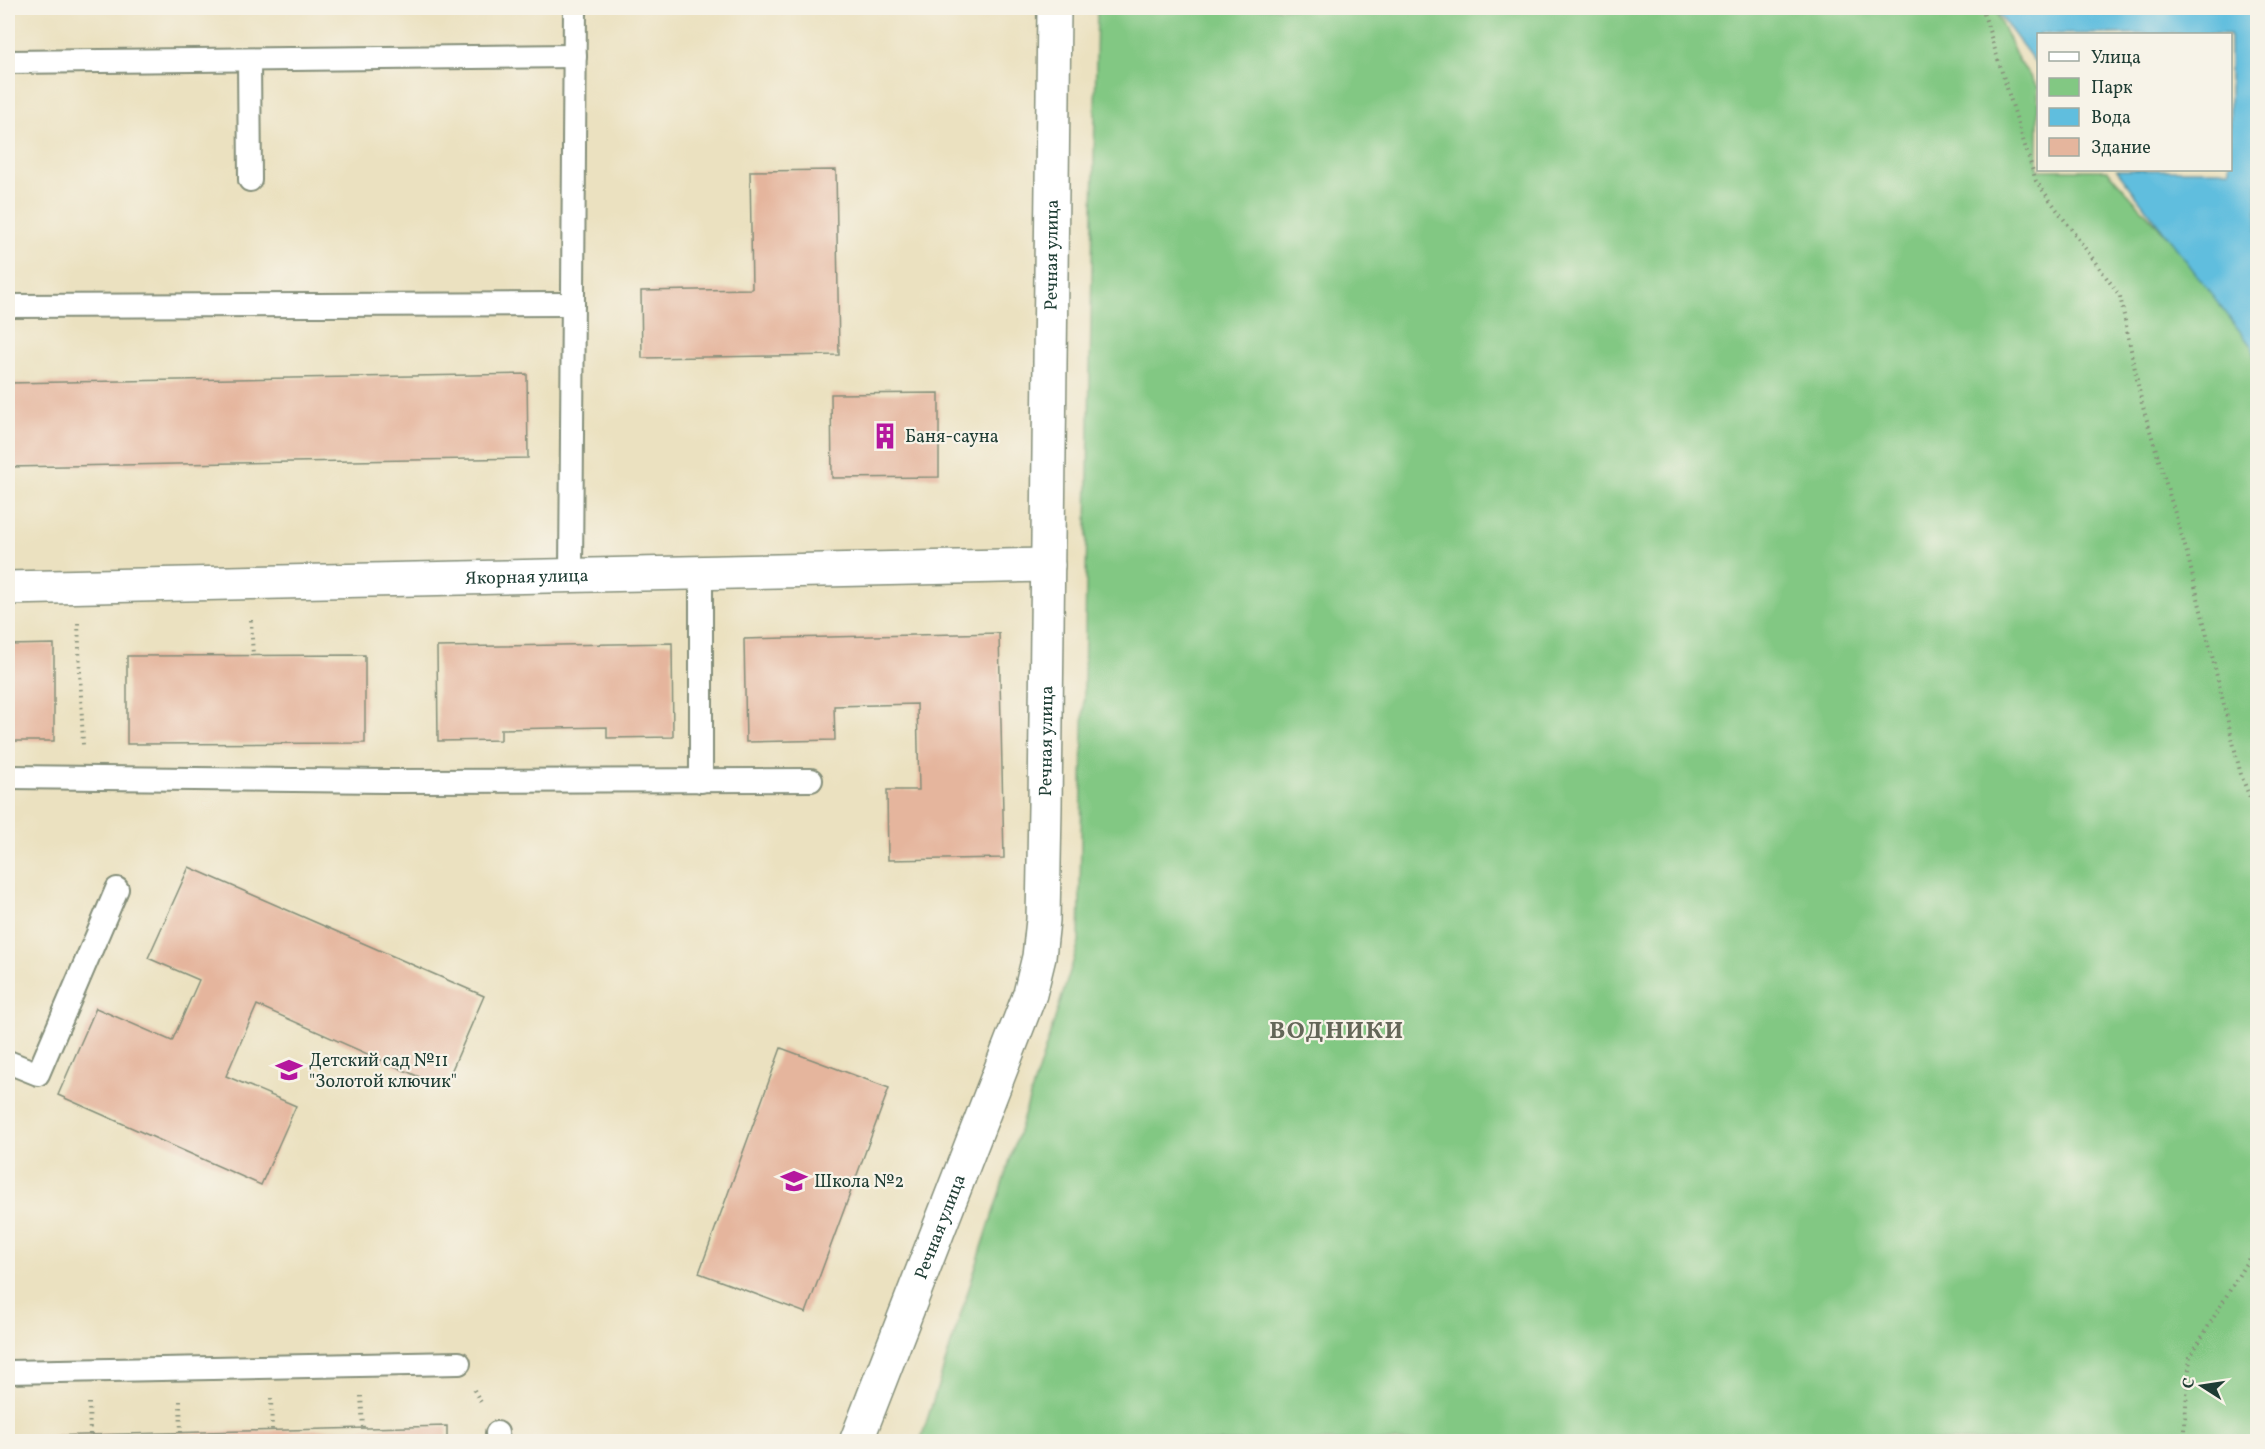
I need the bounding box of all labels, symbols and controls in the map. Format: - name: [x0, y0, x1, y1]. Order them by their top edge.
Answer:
- legend: [2037, 33, 2232, 171]
- text: Улица: [2091, 46, 2141, 71]
- text: Парк: [2091, 76, 2133, 101]
- text: Вода: [2091, 106, 2131, 131]
- text: Здание: [2091, 136, 2151, 161]
- street label: Речная улица: [1040, 199, 1066, 311]
- building icon: Баня-сауна: [870, 421, 900, 451]
- place label: Баня-сауна: [905, 425, 999, 450]
- street label: Якорная улица: [465, 564, 589, 592]
- street label: Речная улица: [1034, 685, 1060, 797]
- district label: ВОДНИКИ: [1269, 1015, 1405, 1049]
- place label: Детский сад №11 "Золотой ключик": [309, 1049, 457, 1095]
- school or university icon: Детский сад №11 "Золотой ключик": [274, 1055, 304, 1085]
- school or university icon: Школа №2: [779, 1166, 809, 1196]
- place label: Школа №2: [814, 1170, 904, 1195]
- street label: Речная улица: [909, 1171, 973, 1283]
- north arrow: [2172, 1356, 2232, 1416]
- text: С: [2177, 1376, 2201, 1391]

